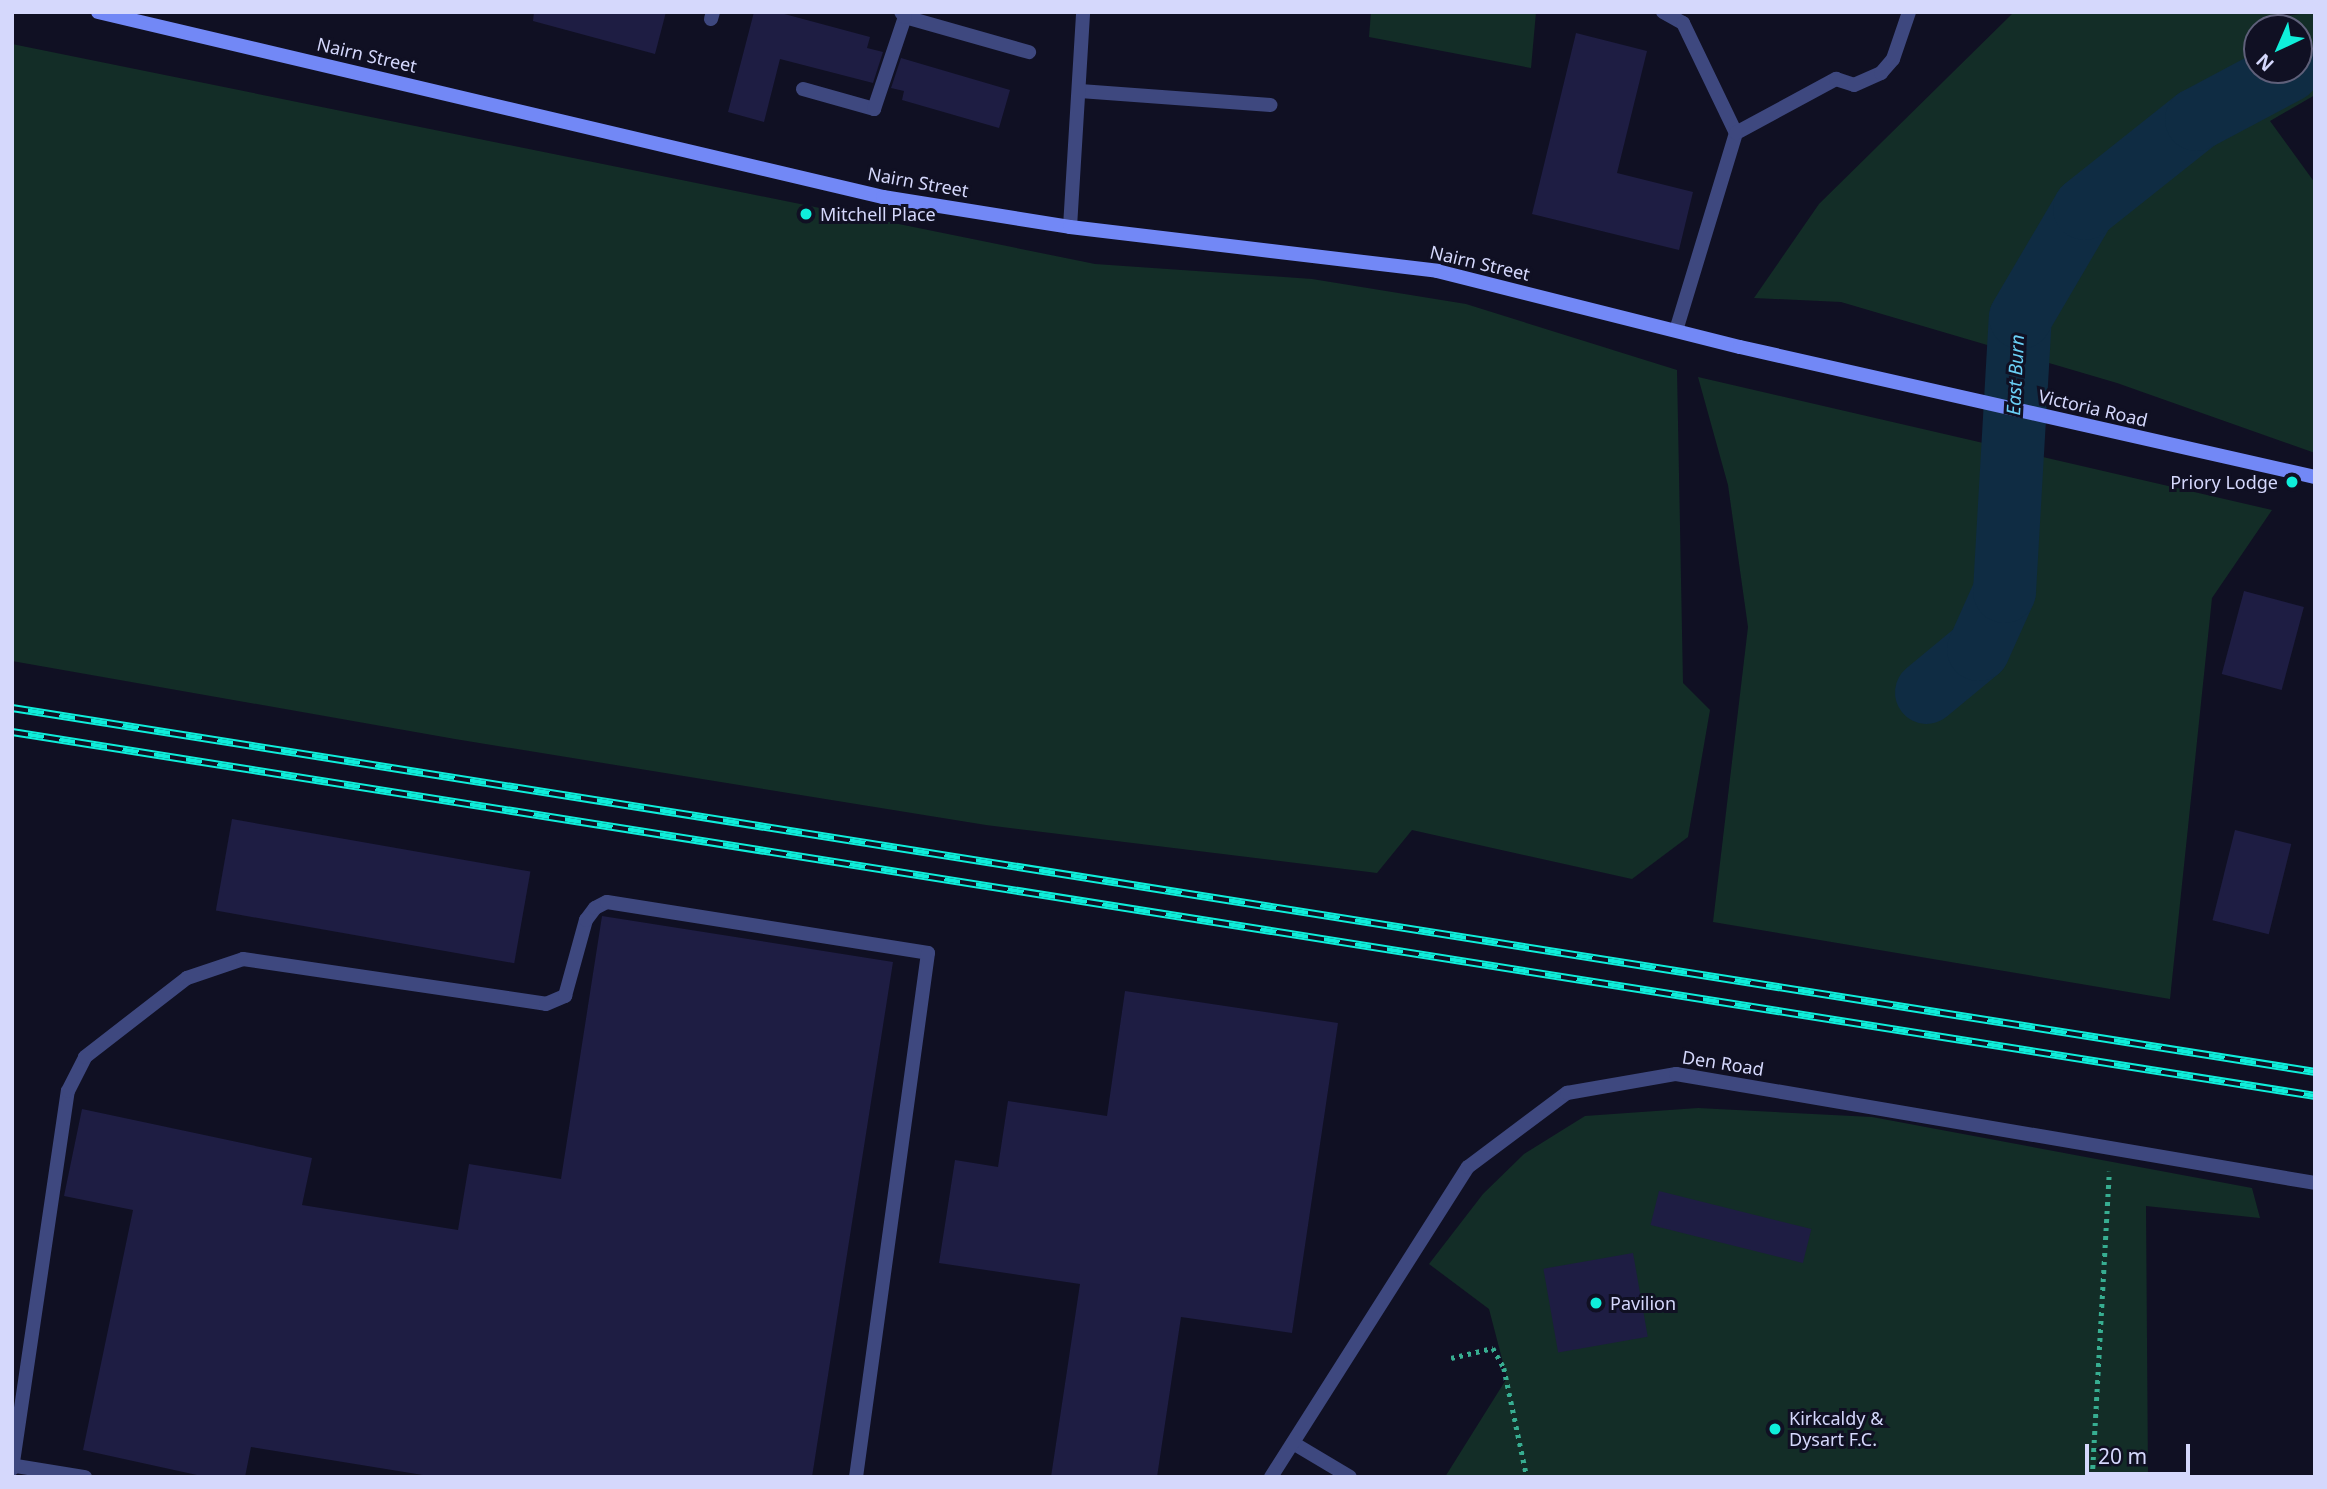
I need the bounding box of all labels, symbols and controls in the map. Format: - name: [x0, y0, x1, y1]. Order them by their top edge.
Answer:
- north arrow: [2243, 14, 2313, 84]
- street label: Nairn Street: [315, 33, 419, 77]
- text: N: [2250, 48, 2279, 77]
- street label: Nairn Street: [866, 163, 970, 201]
- place label: Mitchell Place: [820, 203, 936, 225]
- marker: Mitchell Place: [798, 206, 814, 222]
- street label: Nairn Street: [1428, 241, 1532, 285]
- water label: East Burn: [2002, 334, 2030, 416]
- street label: Victoria Road: [2036, 385, 2150, 431]
- place label: Priory Lodge: [2170, 471, 2278, 493]
- marker: Priory Lodge: [2284, 474, 2300, 490]
- street label: Den Road: [1681, 1046, 1765, 1080]
- place label: Pavilion: [1610, 1292, 1676, 1314]
- marker: Pavilion: [1588, 1295, 1604, 1311]
- place label: Kirkcaldy & Dysart F.C.: [1789, 1408, 1883, 1450]
- marker: Kirkcaldy & Dysart F.C.: [1767, 1421, 1783, 1437]
- scale bar: [2089, 1430, 2194, 1474]
- text: 20 m: [2098, 1442, 2147, 1470]

